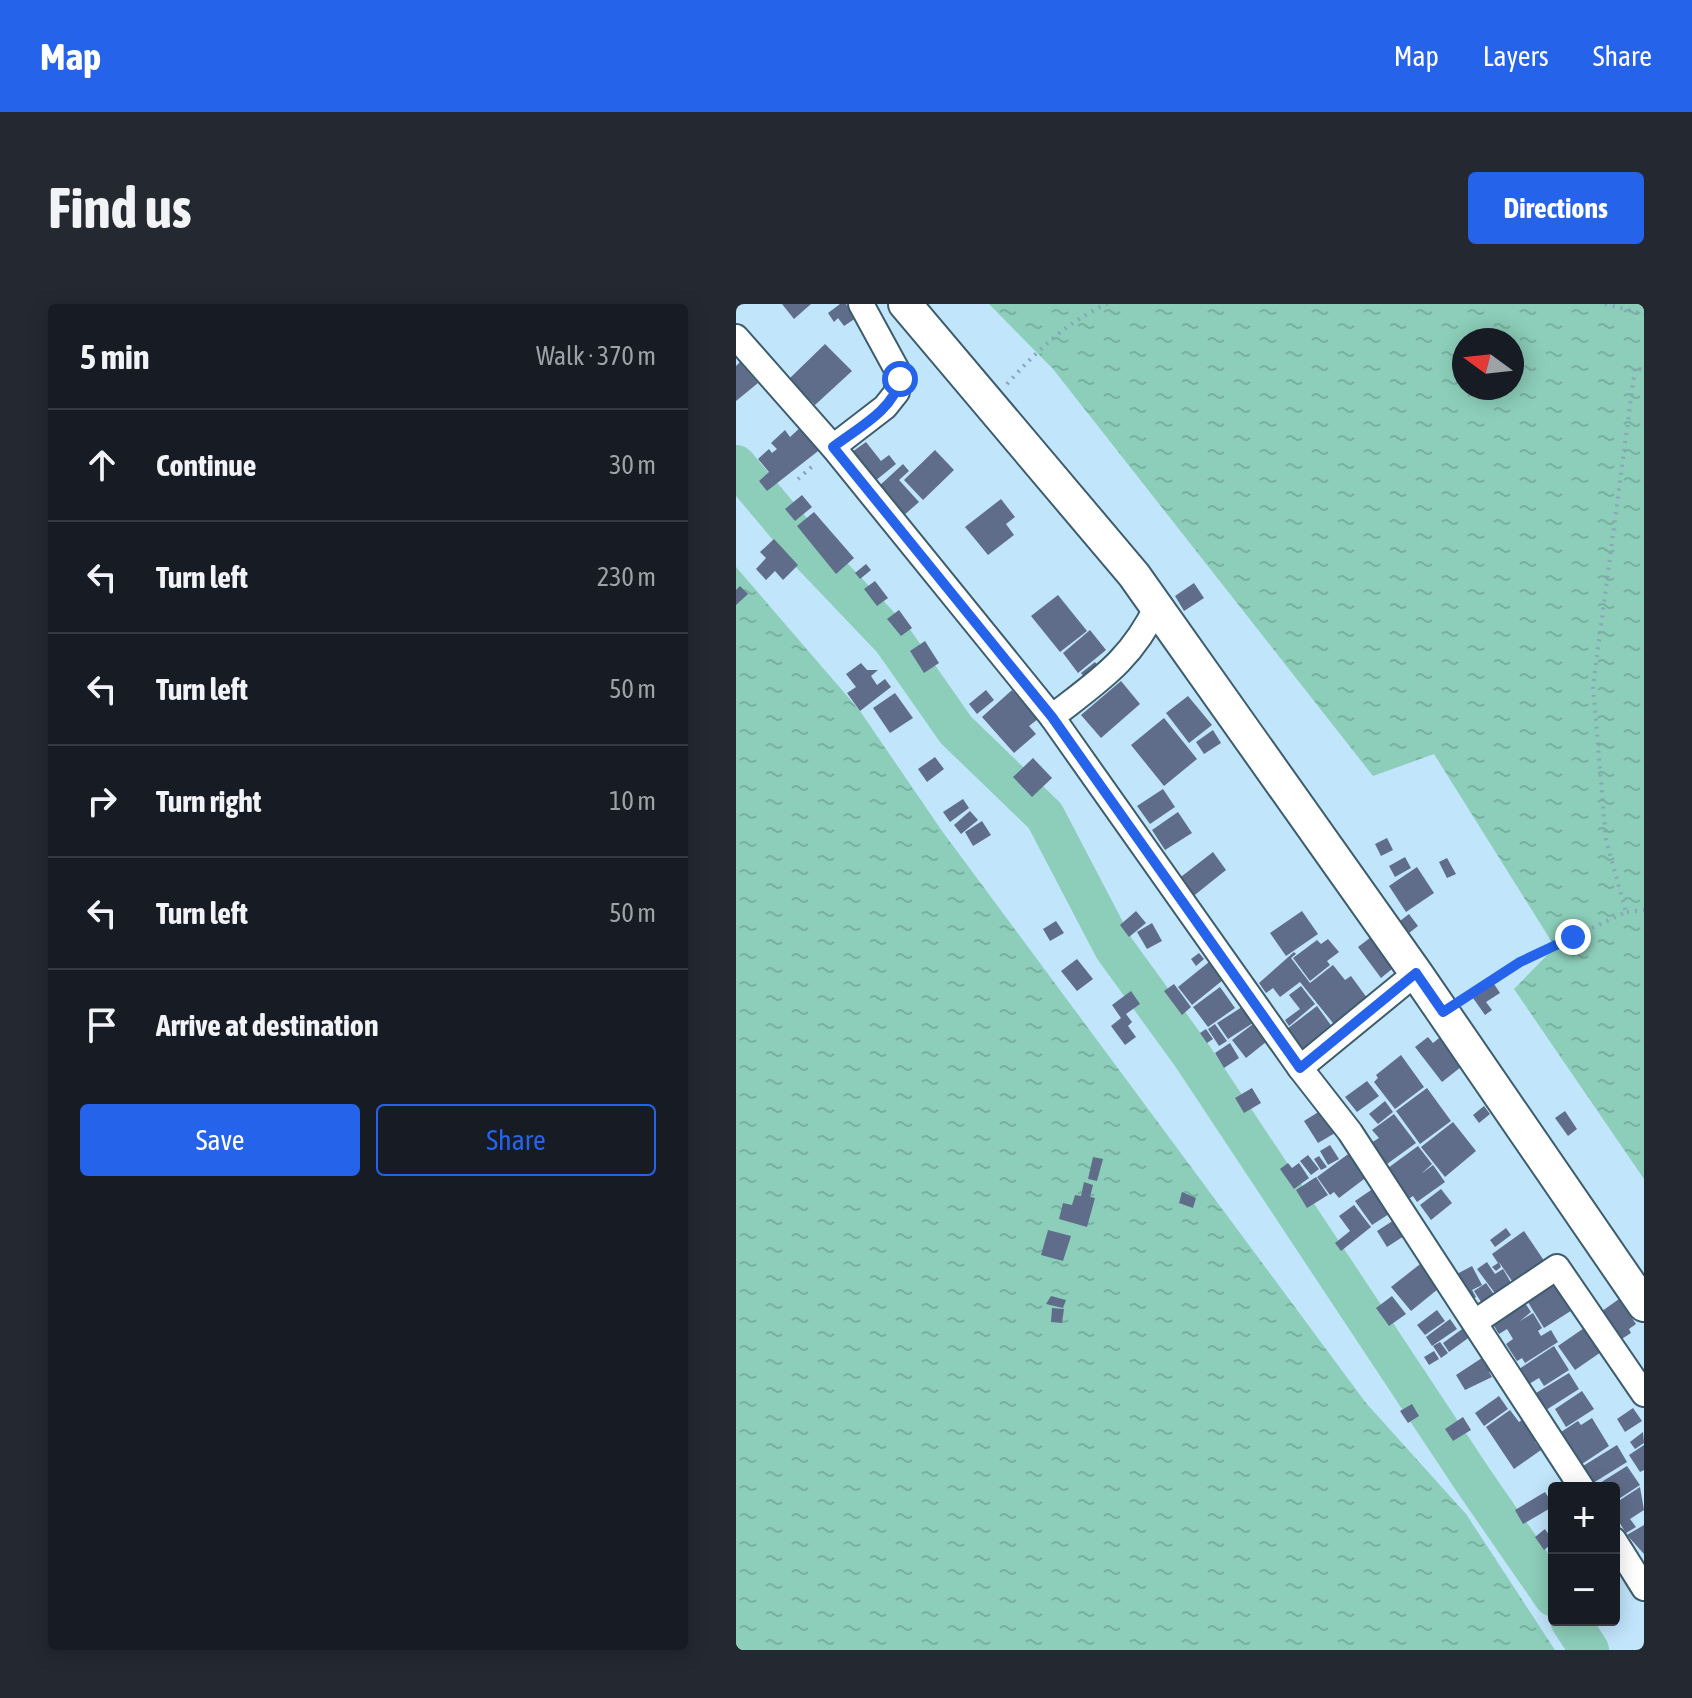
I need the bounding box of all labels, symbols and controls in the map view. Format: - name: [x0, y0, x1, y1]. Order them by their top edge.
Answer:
- text: Map: [40, 35, 101, 78]
- text: Map: [1394, 40, 1439, 72]
- text: Layers: [1483, 40, 1549, 72]
- text: Share: [1593, 40, 1652, 72]
- button: Directions: [1468, 172, 1644, 244]
- text: Find us: [48, 176, 192, 240]
- north arrow: [1452, 328, 1524, 400]
- text: 5 min: [80, 337, 149, 376]
- text: Walk · 370 m: [536, 341, 656, 371]
- route start: [882, 361, 918, 397]
- icon: ahead: [80, 443, 124, 487]
- text: Continue: [156, 448, 256, 482]
- text: 30 m: [609, 450, 656, 480]
- icon: left: [80, 555, 124, 599]
- text: Turn left: [156, 560, 248, 594]
- text: 230 m: [597, 562, 656, 592]
- icon: left: [80, 667, 124, 711]
- text: Turn left: [156, 672, 248, 706]
- text: 50 m: [609, 674, 656, 704]
- icon: right: [80, 779, 124, 823]
- text: Turn right: [156, 784, 262, 818]
- text: 10 m: [609, 786, 656, 816]
- icon: left: [80, 891, 124, 935]
- text: Turn left: [156, 896, 248, 930]
- text: 50 m: [609, 898, 656, 928]
- route end: [1555, 919, 1591, 955]
- icon: arrive: [80, 1003, 124, 1047]
- text: Arrive at destination: [156, 1008, 378, 1042]
- button: Save: [80, 1104, 360, 1176]
- button: Share: [376, 1104, 656, 1176]
- map controls: [1548, 1482, 1620, 1626]
- button: +: [1548, 1482, 1620, 1554]
- button: −: [1548, 1554, 1620, 1626]

